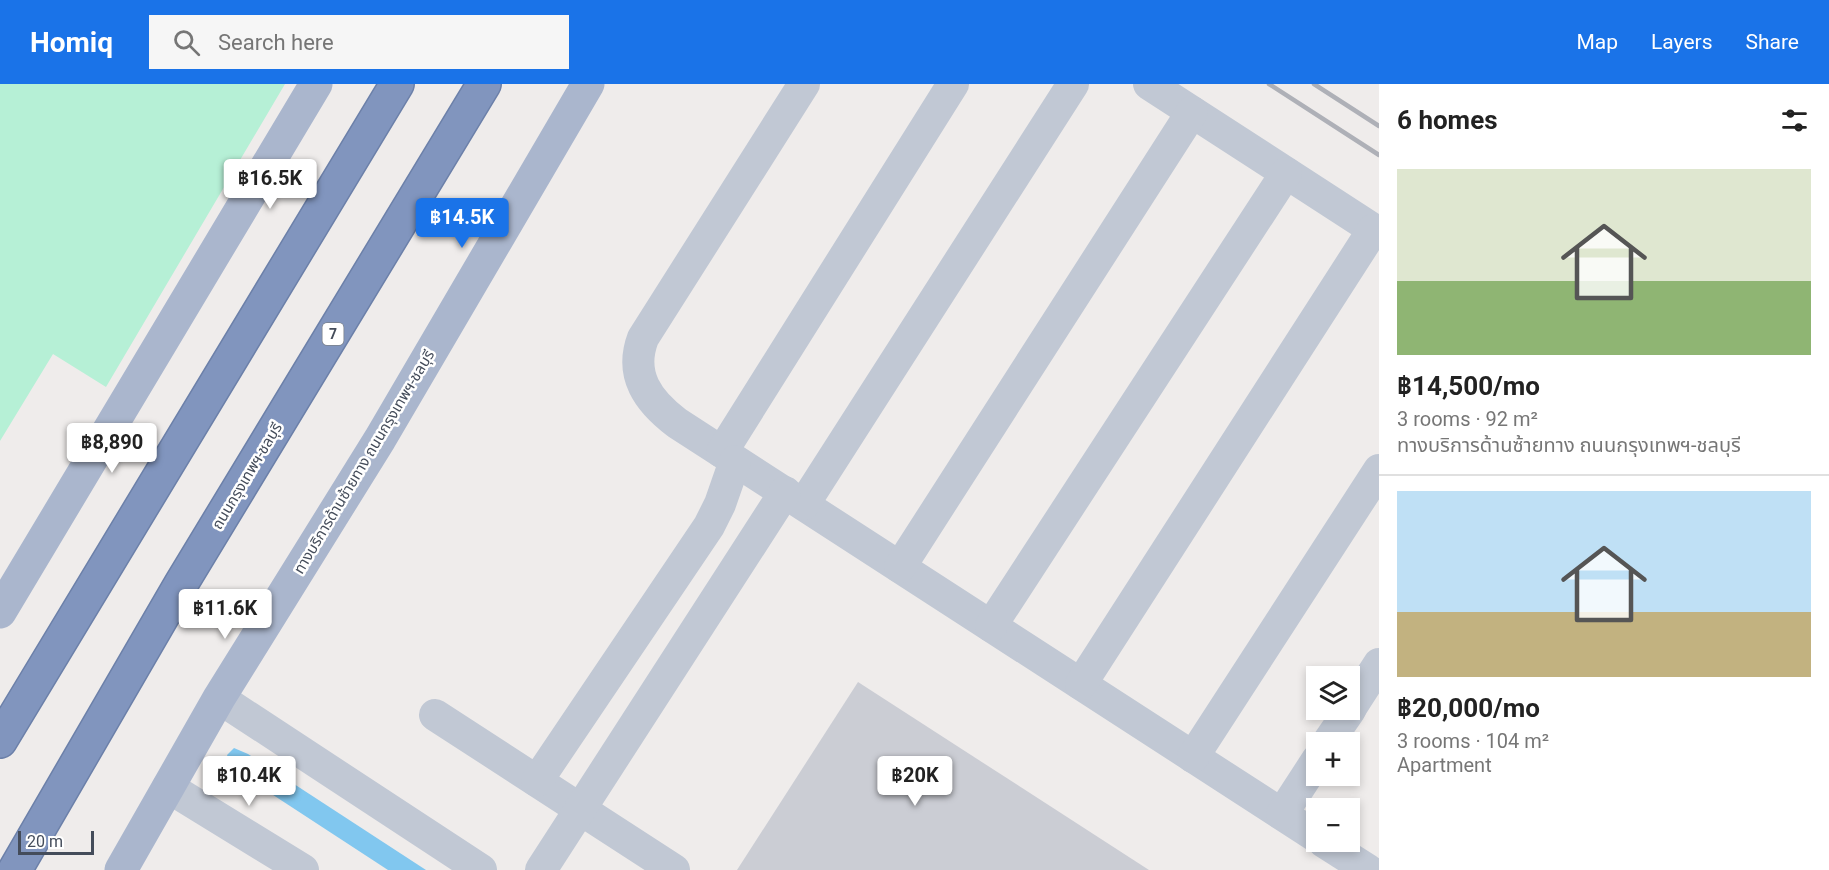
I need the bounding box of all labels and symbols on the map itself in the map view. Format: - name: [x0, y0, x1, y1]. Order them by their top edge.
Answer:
- pin: ฿16.5K: [221, 159, 319, 210]
- pin: ฿14.5K: [413, 198, 511, 249]
- road number: 7: [322, 323, 344, 345]
- street label: ทางบริการด้านซ้ายทาง ถนนกรุงเทพฯ-ชลบุรี: [290, 347, 438, 577]
- street label: ถนนกรุงเทพฯ-ชลบุรี: [208, 420, 286, 532]
- pin: ฿8,890: [63, 423, 161, 474]
- pin: ฿11.6K: [176, 589, 274, 640]
- pin: ฿10.4K: [200, 756, 298, 807]
- pin: ฿20K: [879, 756, 951, 807]
- scale bar: [18, 828, 94, 856]

